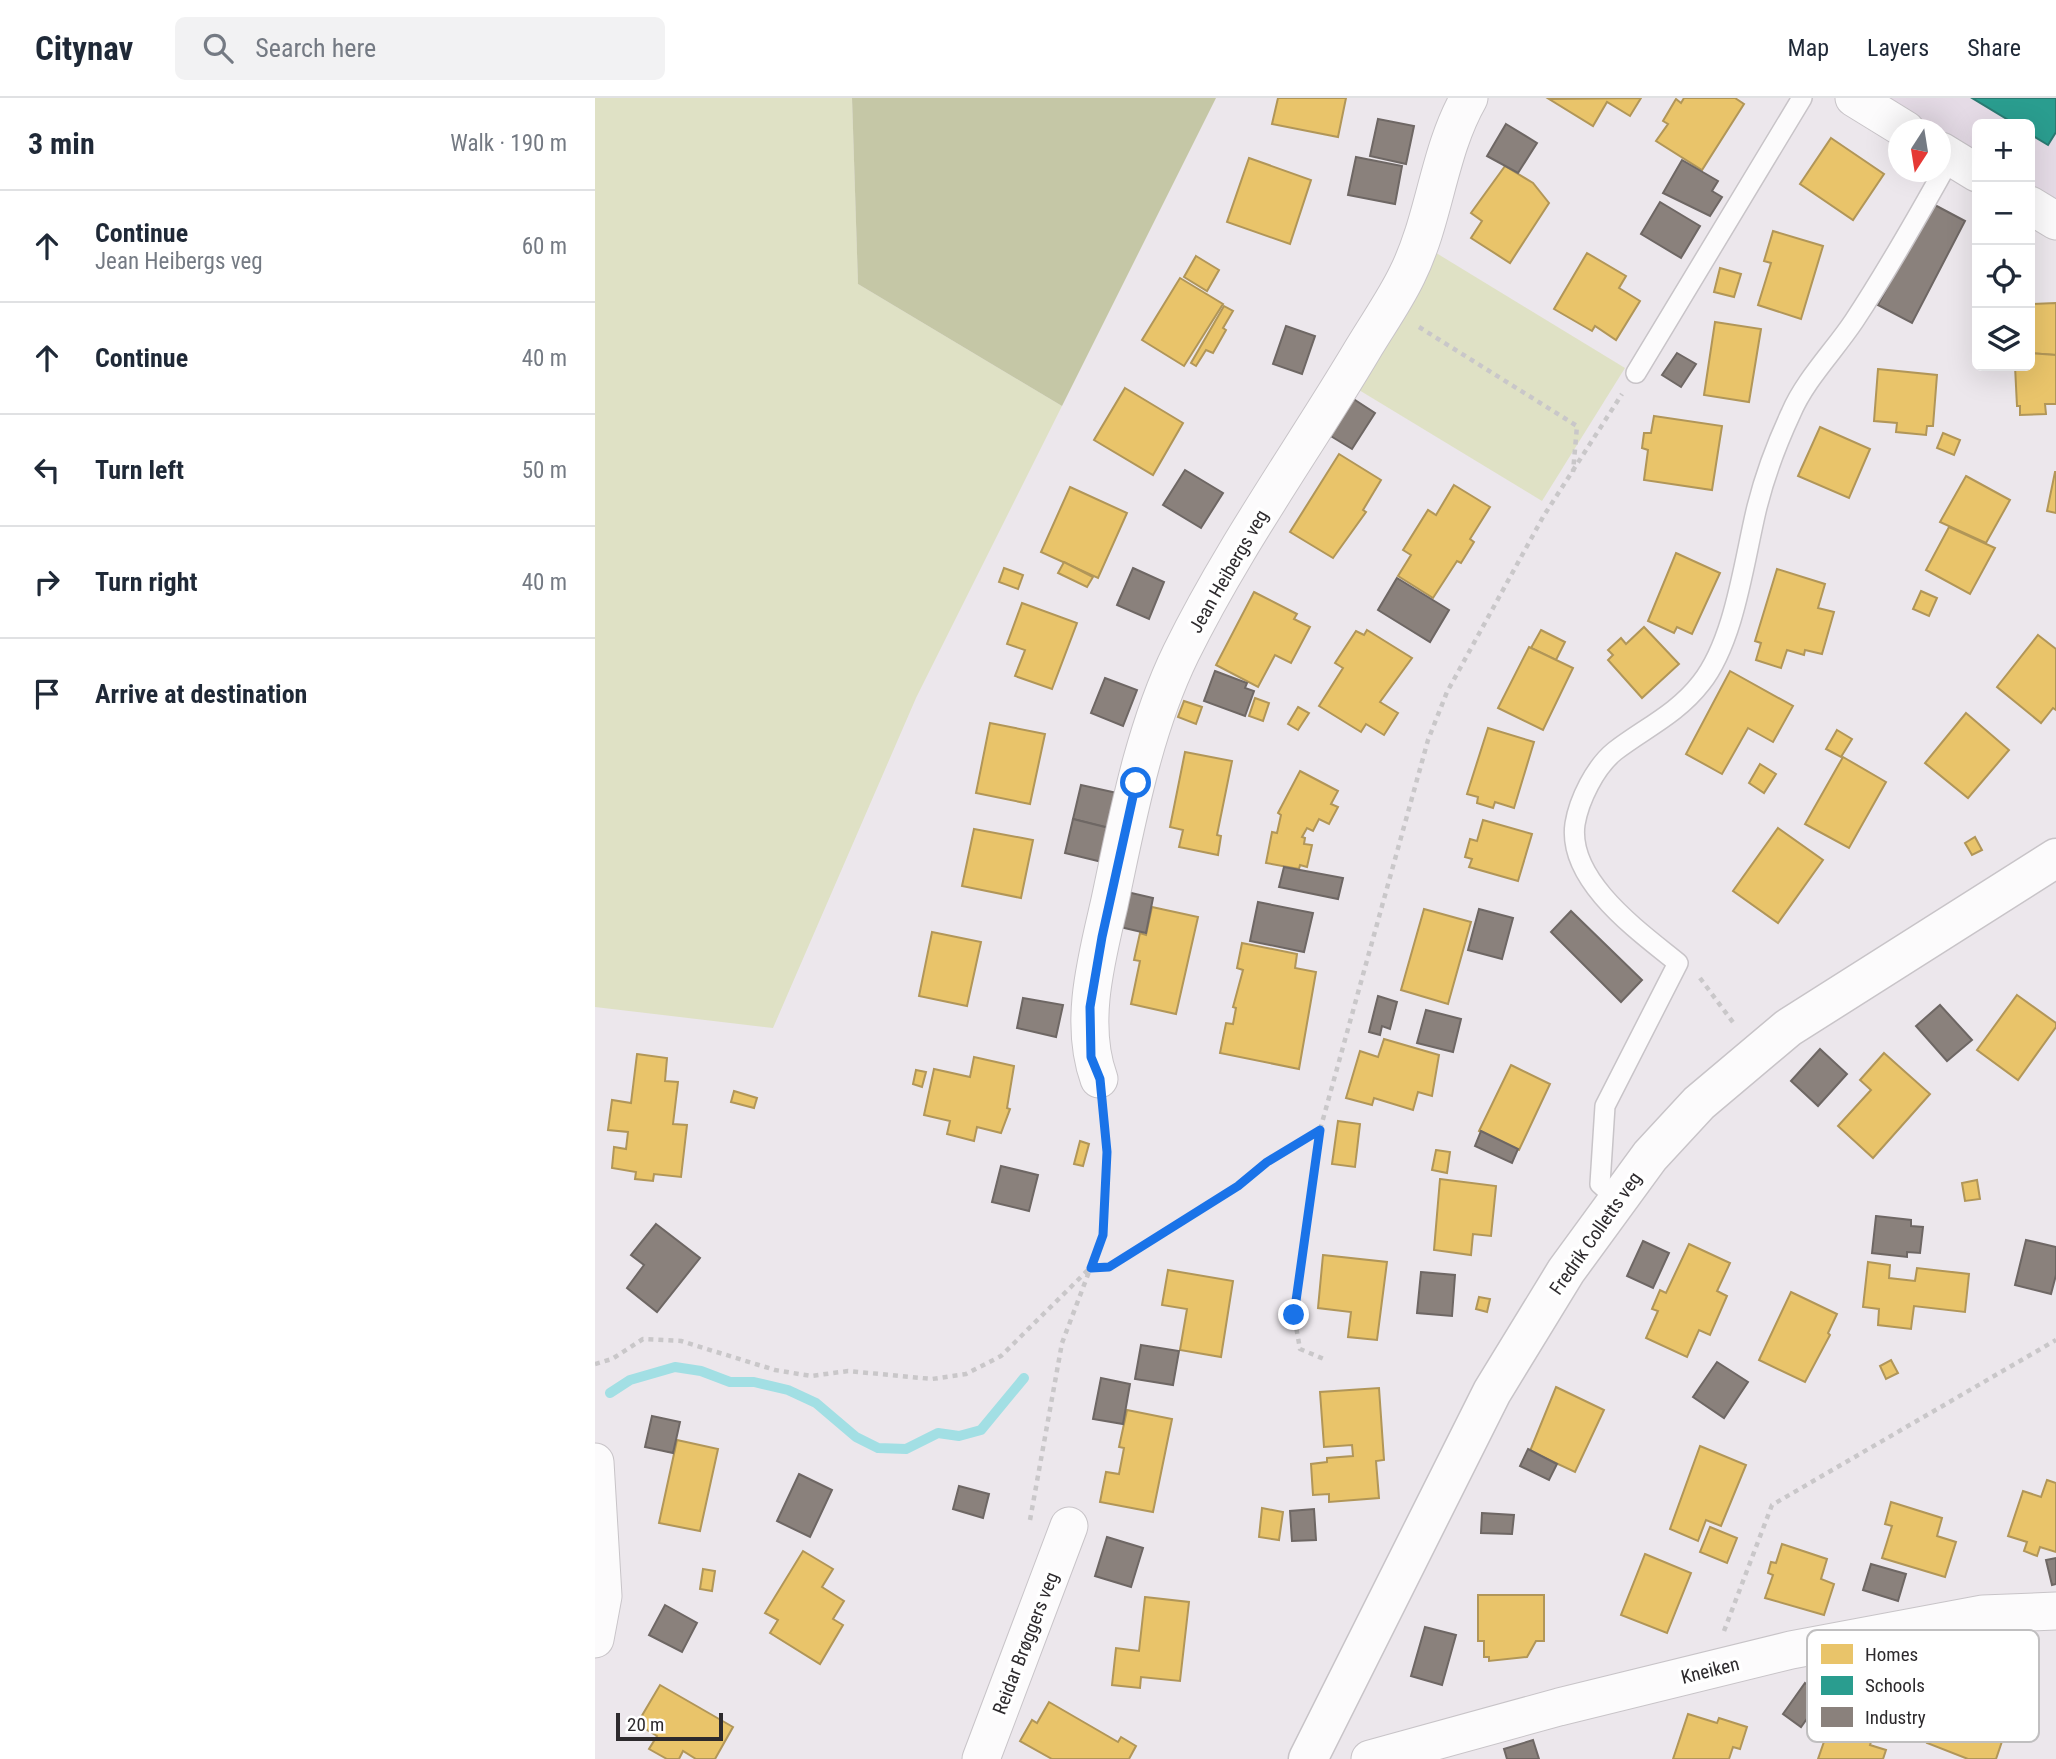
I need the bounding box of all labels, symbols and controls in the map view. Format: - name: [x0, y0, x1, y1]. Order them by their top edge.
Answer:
- search box: [175, 17, 665, 80]
- text: Citynav: [35, 29, 133, 68]
- icon: search: [199, 29, 237, 67]
- text: Search here: [255, 33, 376, 63]
- text: Map: [1788, 34, 1829, 62]
- text: Layers: [1867, 34, 1929, 62]
- text: Share: [1967, 34, 2021, 62]
- north arrow: [1888, 119, 1951, 182]
- map controls: [1972, 119, 2035, 371]
- button: +: [1972, 119, 2035, 182]
- text: 3 min: [28, 126, 95, 161]
- text: Walk · 190 m: [450, 130, 567, 157]
- button: −: [1972, 182, 2035, 245]
- text: Continue: [95, 218, 188, 248]
- icon: ahead: [28, 227, 66, 265]
- text: 60 m: [522, 233, 567, 260]
- button: locate: [1972, 245, 2035, 308]
- text: Jean Heibergs veg: [95, 248, 263, 275]
- button: layers: [1972, 308, 2035, 371]
- icon: ahead: [28, 339, 66, 377]
- text: Continue: [95, 343, 188, 373]
- text: 40 m: [522, 345, 567, 372]
- icon: left: [28, 451, 66, 489]
- text: Turn left: [95, 455, 184, 485]
- text: 50 m: [522, 457, 567, 484]
- street label: Jean Heibergs veg: [1184, 506, 1273, 637]
- icon: right: [28, 563, 66, 601]
- text: Turn right: [95, 567, 197, 597]
- text: 40 m: [522, 569, 567, 596]
- icon: arrive: [28, 675, 66, 713]
- text: Arrive at destination: [95, 679, 307, 709]
- route start: [1120, 767, 1151, 798]
- street label: Fredrik Colletts veg: [1545, 1168, 1646, 1299]
- route end: [1278, 1299, 1309, 1330]
- street label: Reidar Brøggers veg: [988, 1569, 1063, 1718]
- legend: [1807, 1630, 2039, 1742]
- text: Homes: [1865, 1643, 1918, 1666]
- street label: Kneiken: [1679, 1652, 1742, 1689]
- text: Schools: [1865, 1674, 1925, 1697]
- text: Industry: [1865, 1706, 1926, 1729]
- scale bar: [616, 1710, 723, 1742]
- text: 20 m: [627, 1713, 664, 1736]

